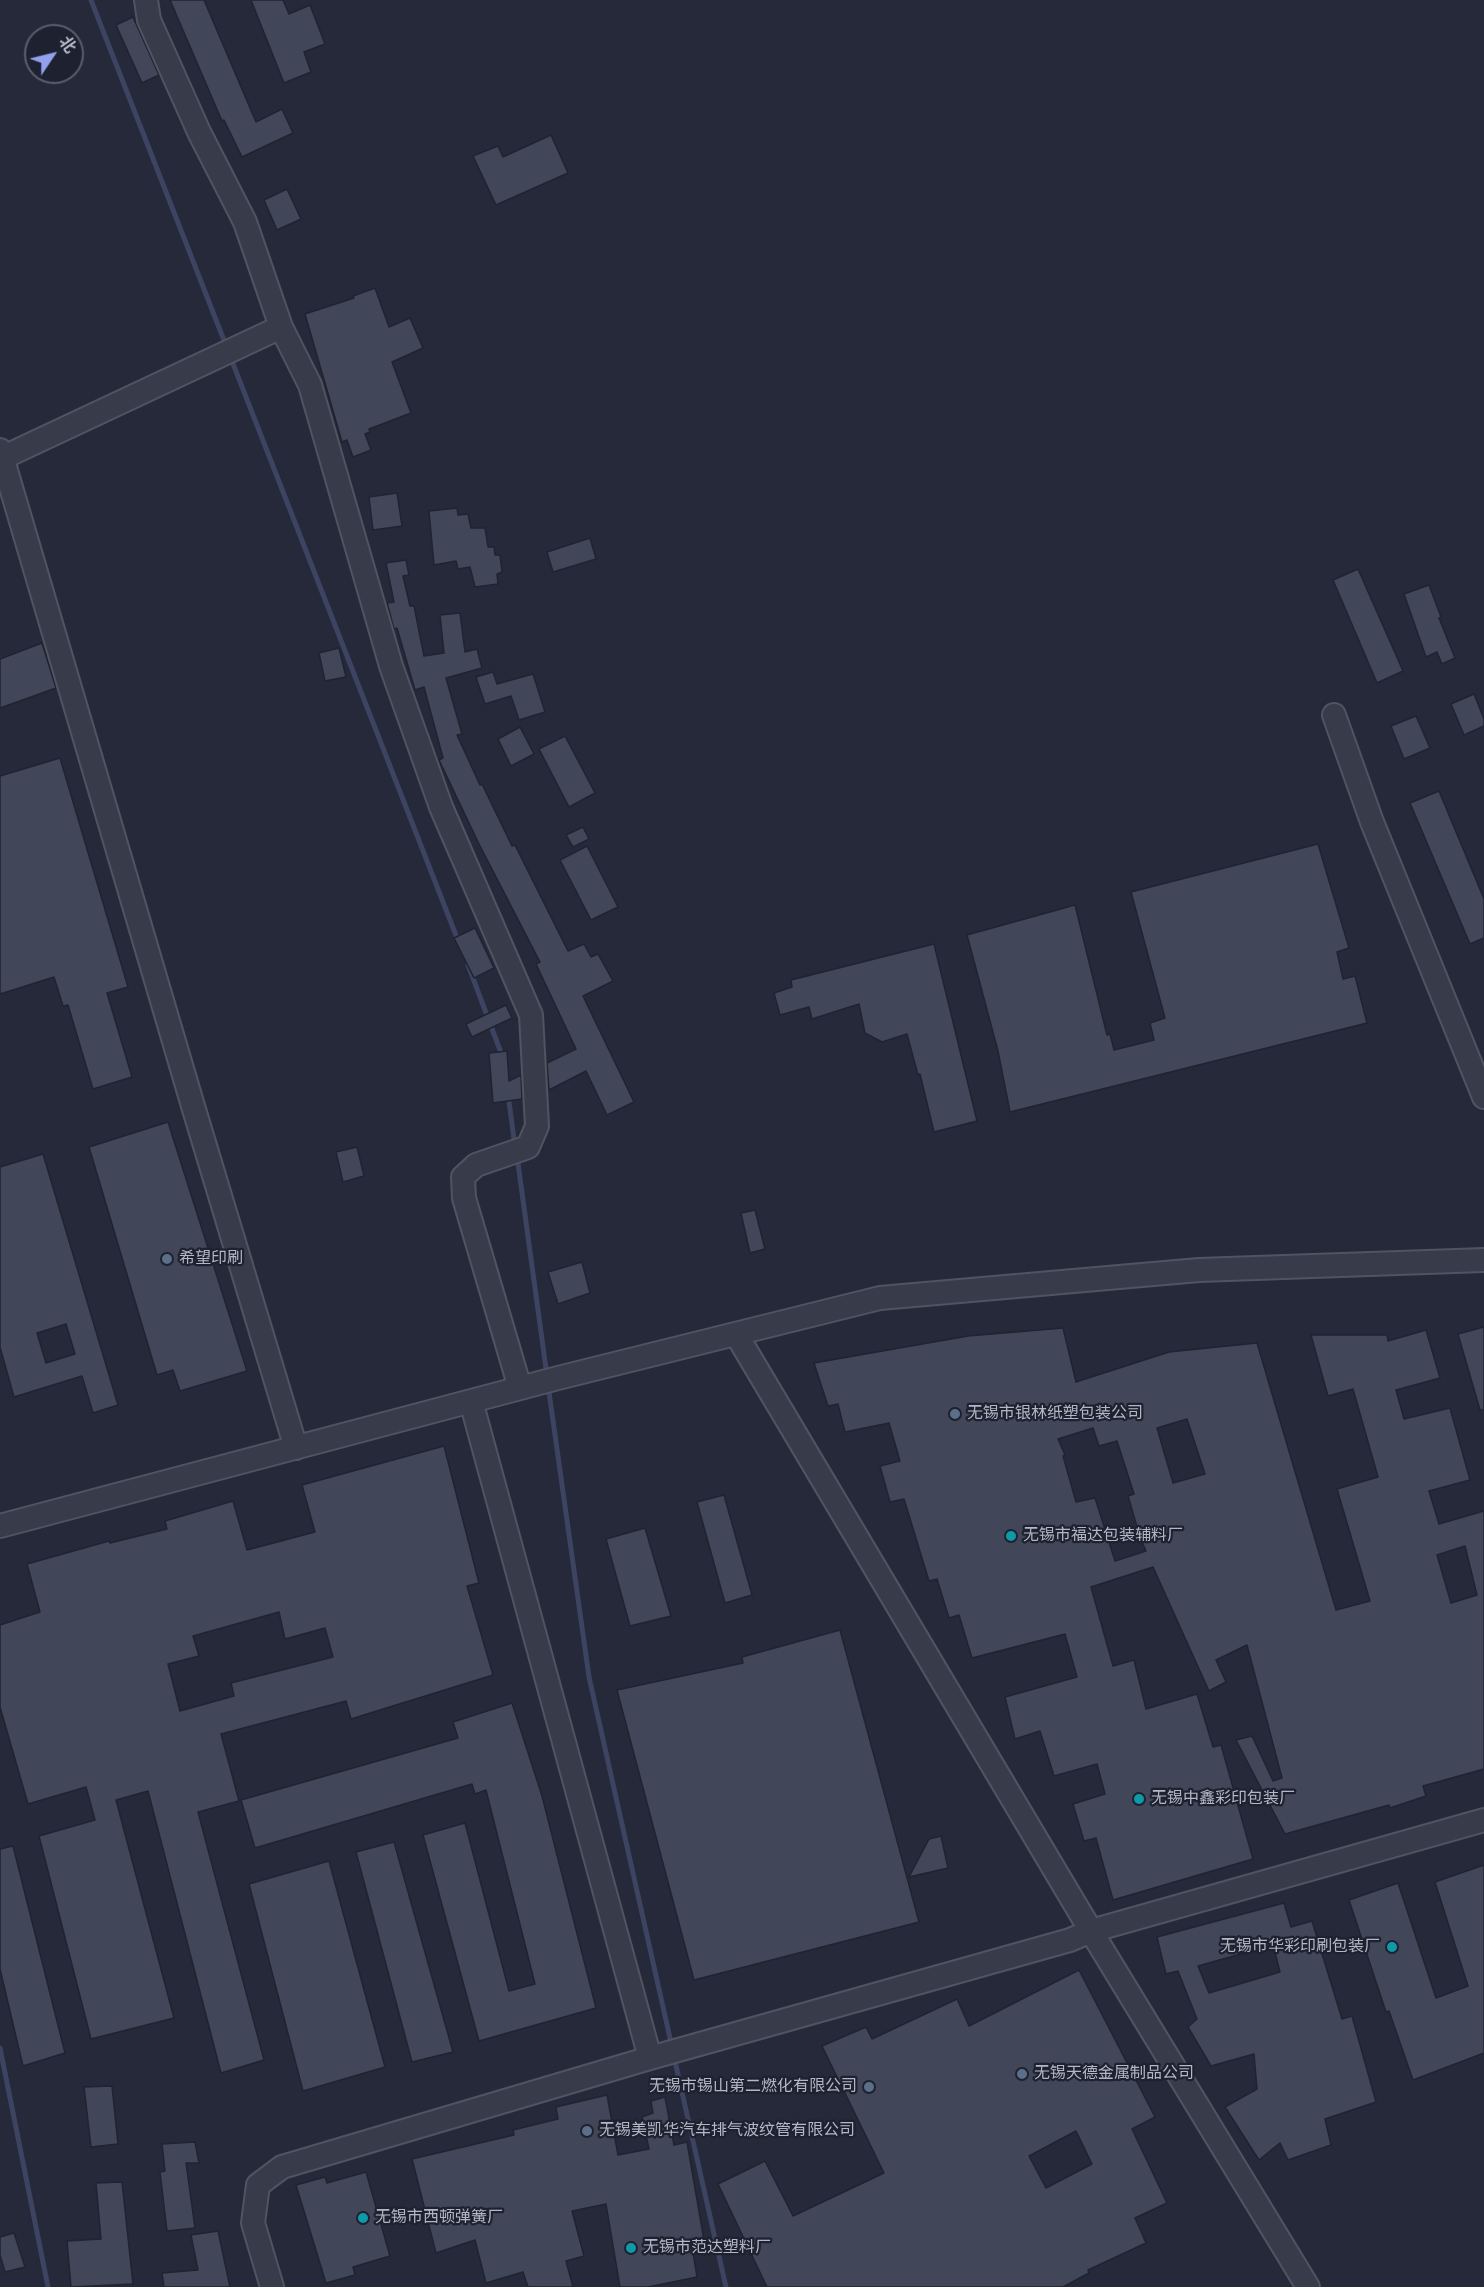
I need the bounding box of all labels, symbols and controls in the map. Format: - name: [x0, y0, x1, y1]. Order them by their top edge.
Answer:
- north arrow: [24, 24, 84, 84]
- text: 北: [55, 33, 80, 57]
- place label: 希望印刷: [179, 1249, 243, 1269]
- marker: 希望印刷: [160, 1252, 174, 1266]
- place label: 无锡市银林纸塑包装公司: [967, 1404, 1143, 1424]
- marker: 无锡市银林纸塑包装公司: [948, 1407, 962, 1421]
- place label: 无锡市福达包装辅料厂: [1023, 1526, 1183, 1546]
- marker: 无锡市福达包装辅料厂: [1004, 1529, 1018, 1543]
- place label: 无锡中鑫彩印包装厂: [1151, 1789, 1295, 1809]
- marker: 无锡中鑫彩印包装厂: [1132, 1792, 1146, 1806]
- place label: 无锡市华彩印刷包装厂: [1220, 1937, 1380, 1957]
- marker: 无锡市华彩印刷包装厂: [1385, 1940, 1399, 1954]
- place label: 无锡天德金属制品公司: [1034, 2064, 1194, 2084]
- marker: 无锡天德金属制品公司: [1015, 2067, 1029, 2081]
- place label: 无锡市锡山第二燃化有限公司: [649, 2077, 857, 2097]
- marker: 无锡市锡山第二燃化有限公司: [862, 2080, 876, 2094]
- place label: 无锡美凯华汽车排气波纹管有限公司: [599, 2121, 855, 2141]
- marker: 无锡美凯华汽车排气波纹管有限公司: [580, 2124, 594, 2138]
- place label: 无锡市西顿弹簧厂: [375, 2208, 503, 2228]
- marker: 无锡市西顿弹簧厂: [356, 2211, 370, 2225]
- place label: 无锡市范达塑料厂: [643, 2238, 771, 2258]
- marker: 无锡市范达塑料厂: [624, 2241, 638, 2255]

